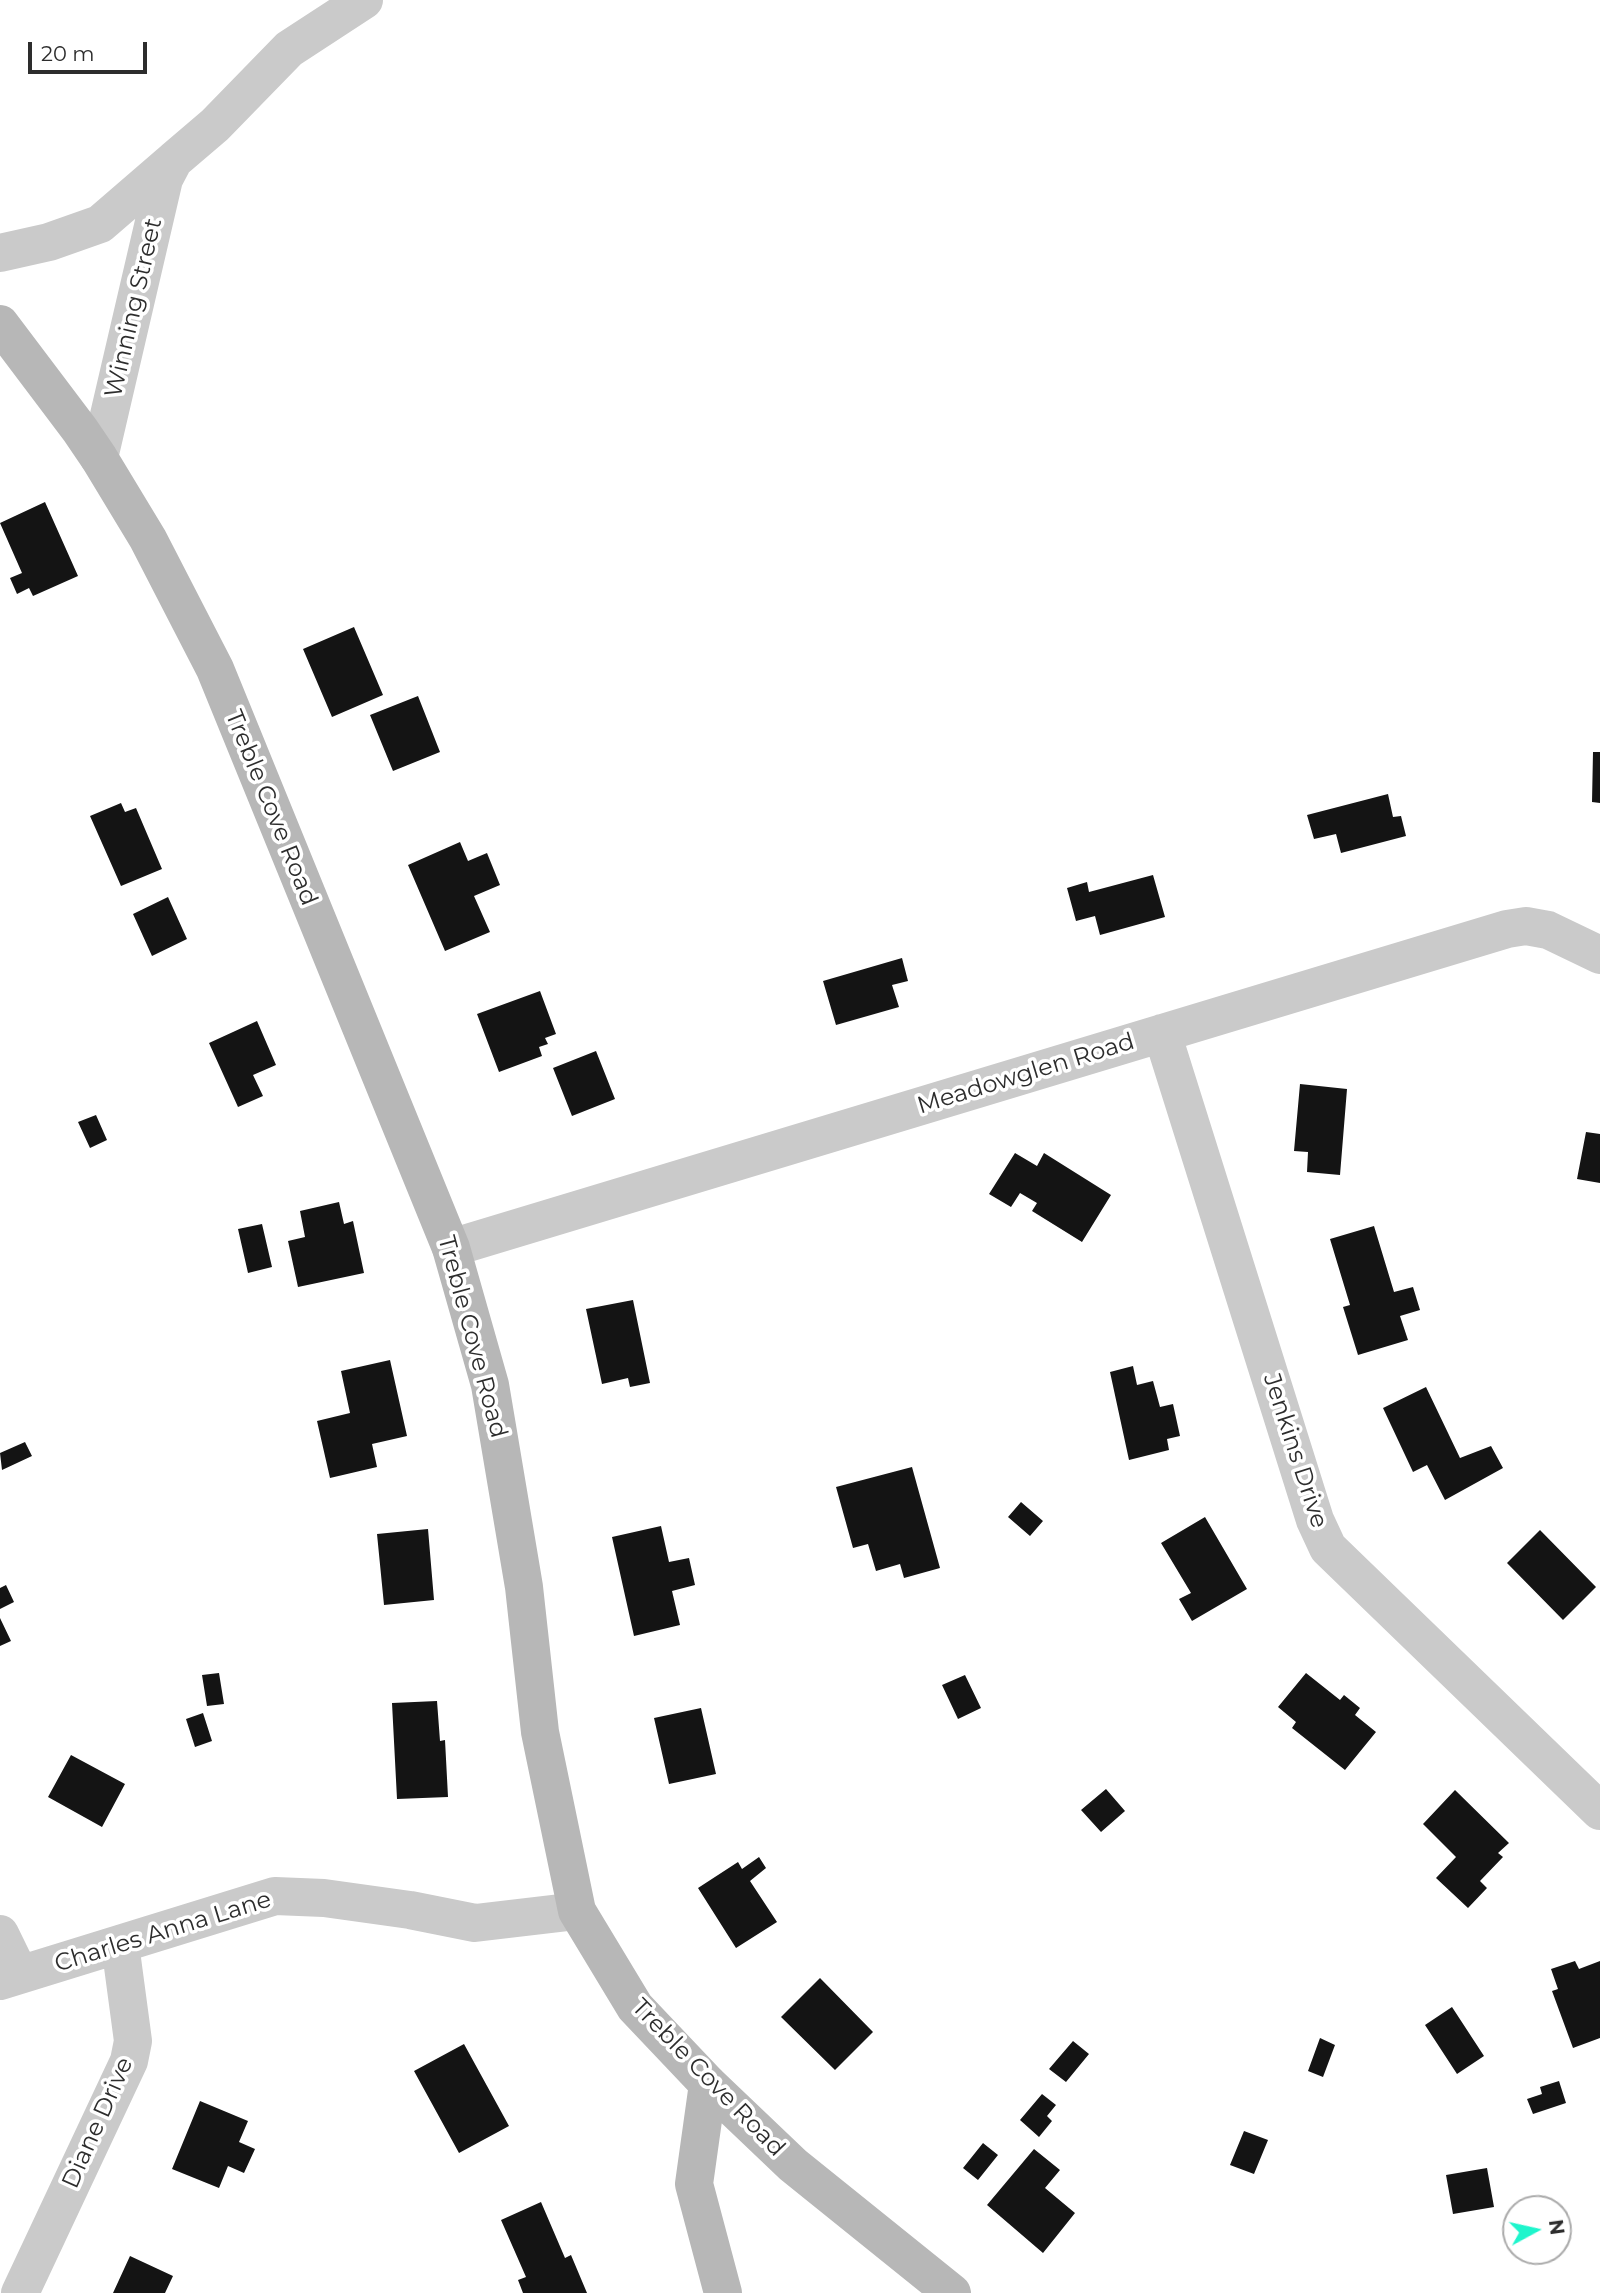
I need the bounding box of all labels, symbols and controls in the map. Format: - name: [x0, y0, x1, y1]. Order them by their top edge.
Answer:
- scale bar: [32, 28, 150, 72]
- text: 20 m: [41, 41, 95, 66]
- street label: Winning Street: [99, 216, 169, 400]
- street label: Treble Cove Road: [219, 706, 323, 910]
- street label: Meadowglen Road: [914, 1027, 1138, 1121]
- street label: Treble Cove Road: [431, 1233, 513, 1441]
- street label: Jenkins Drive: [1256, 1370, 1334, 1532]
- street label: Charles Anna Lane: [51, 1885, 275, 1979]
- street label: Treble Cove Road: [625, 1993, 791, 2163]
- street label: Diane Drive: [56, 2053, 140, 2193]
- north arrow: [1502, 2195, 1572, 2265]
- text: N: [1544, 2218, 1569, 2236]

